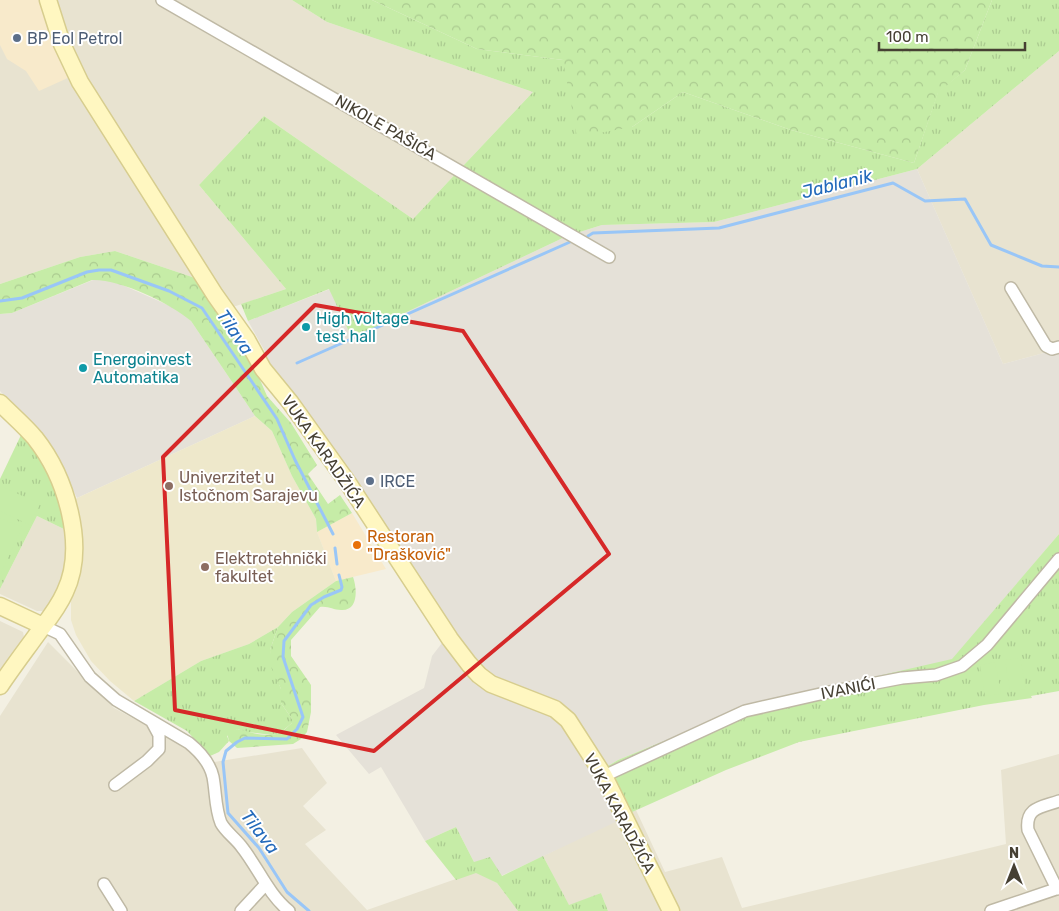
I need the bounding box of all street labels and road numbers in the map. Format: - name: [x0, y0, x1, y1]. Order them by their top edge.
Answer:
- street label: NIKOLE PAŠIĆA: [332, 90, 440, 164]
- street label: VUKA KARADŽIĆA: [278, 391, 371, 512]
- street label: IVANIĆI: [819, 673, 877, 703]
- street label: VUKA KARADŽIĆA: [580, 749, 660, 877]

